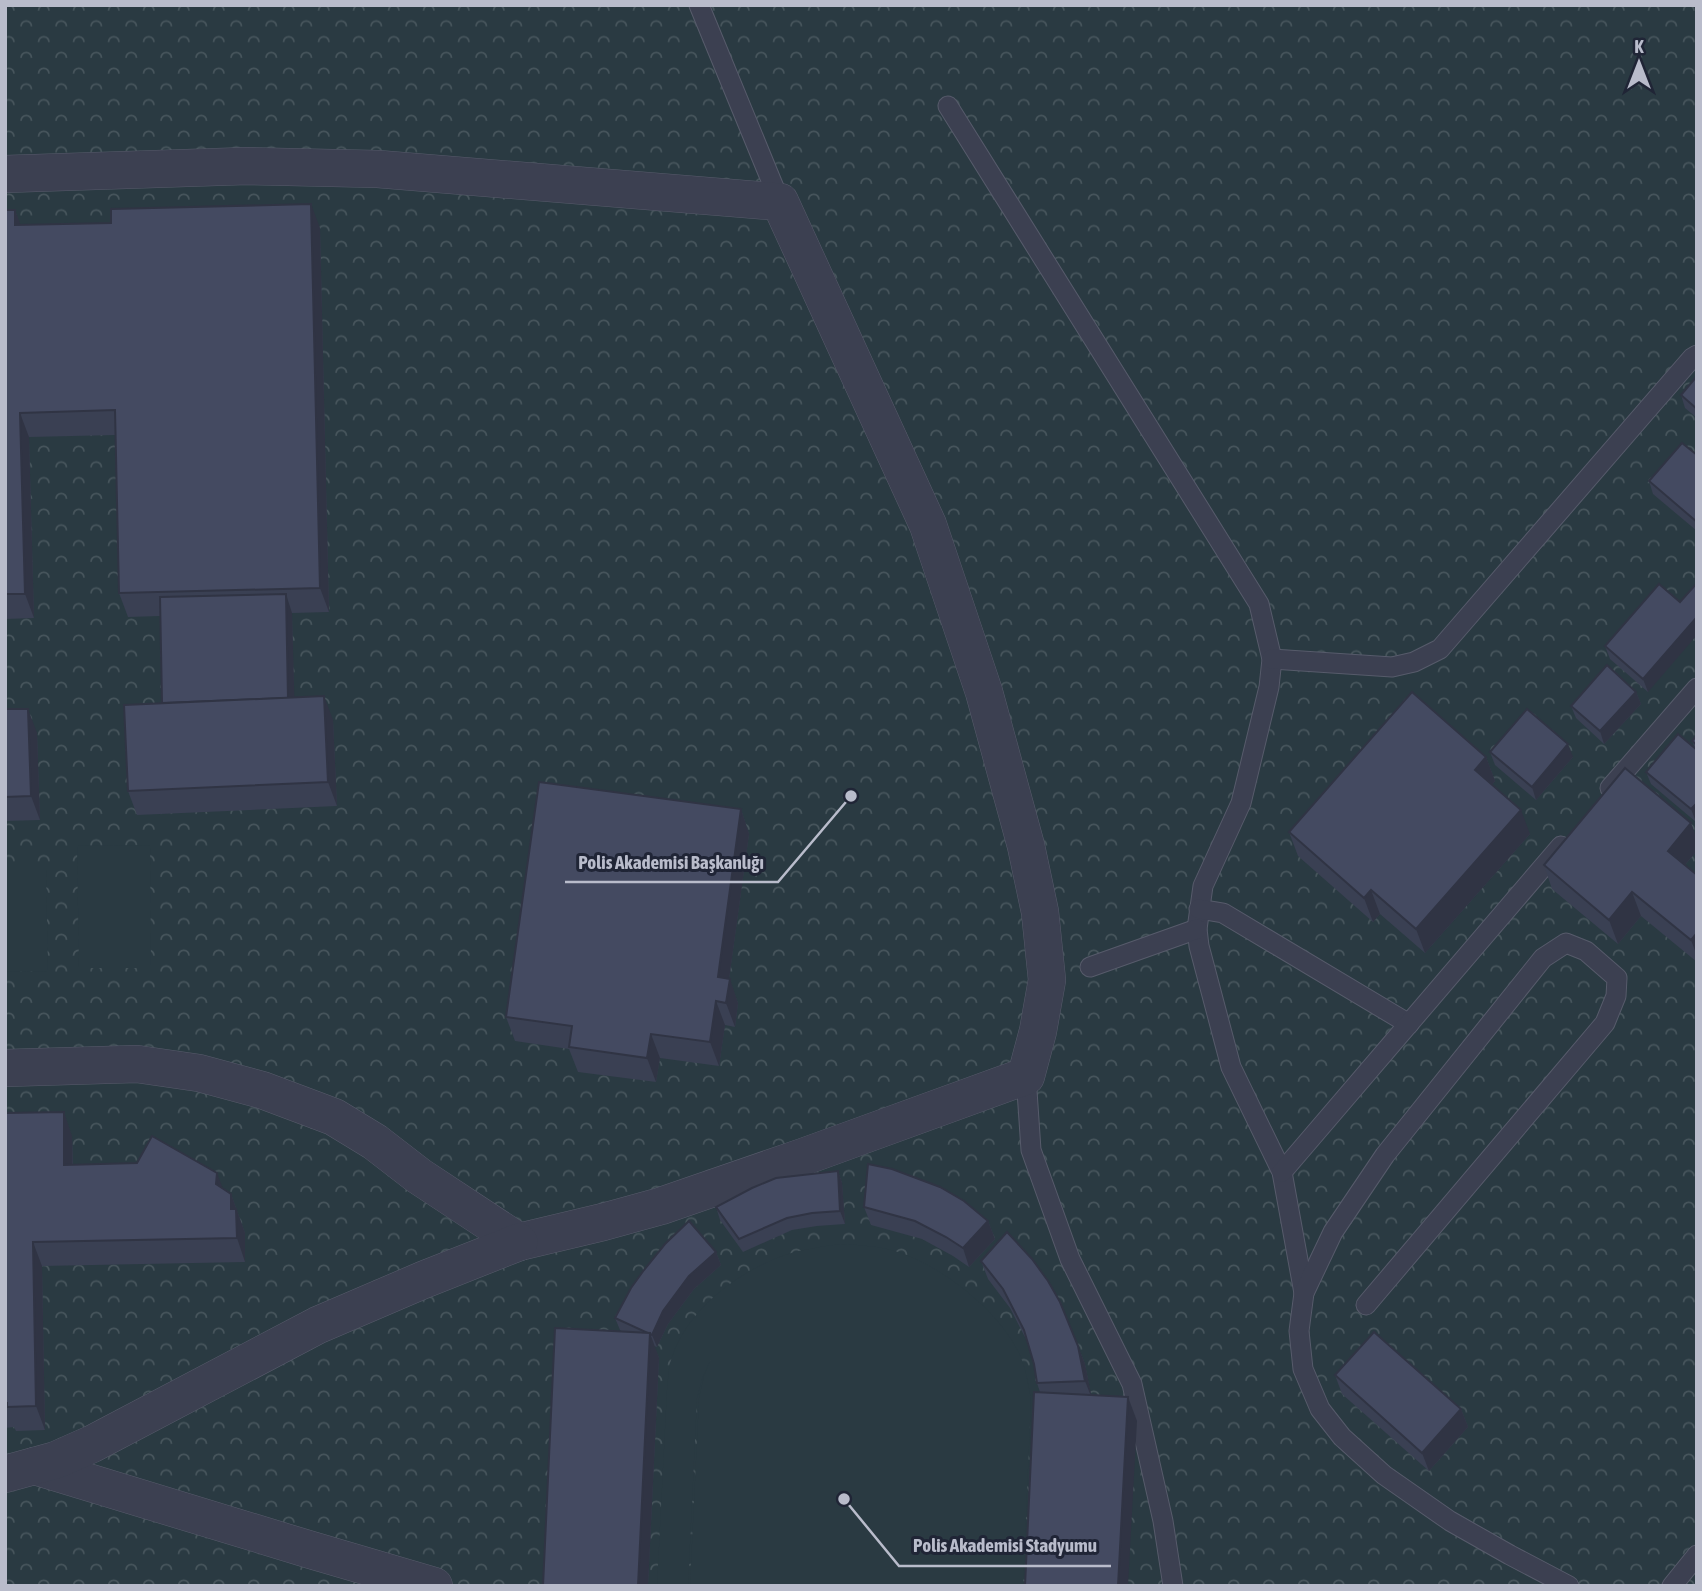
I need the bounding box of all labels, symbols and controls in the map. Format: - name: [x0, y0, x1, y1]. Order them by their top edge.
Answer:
- north arrow: [1604, 28, 1674, 98]
- text: K: [1634, 35, 1644, 57]
- callout: Polis Akademisi Başkanlığı: [565, 842, 778, 882]
- text: Polis Akademisi Başkanlığı: [578, 851, 764, 873]
- callout: Polis Akademisi Stadyumu: [899, 1526, 1111, 1566]
- text: Polis Akademisi Stadyumu: [913, 1534, 1097, 1556]

